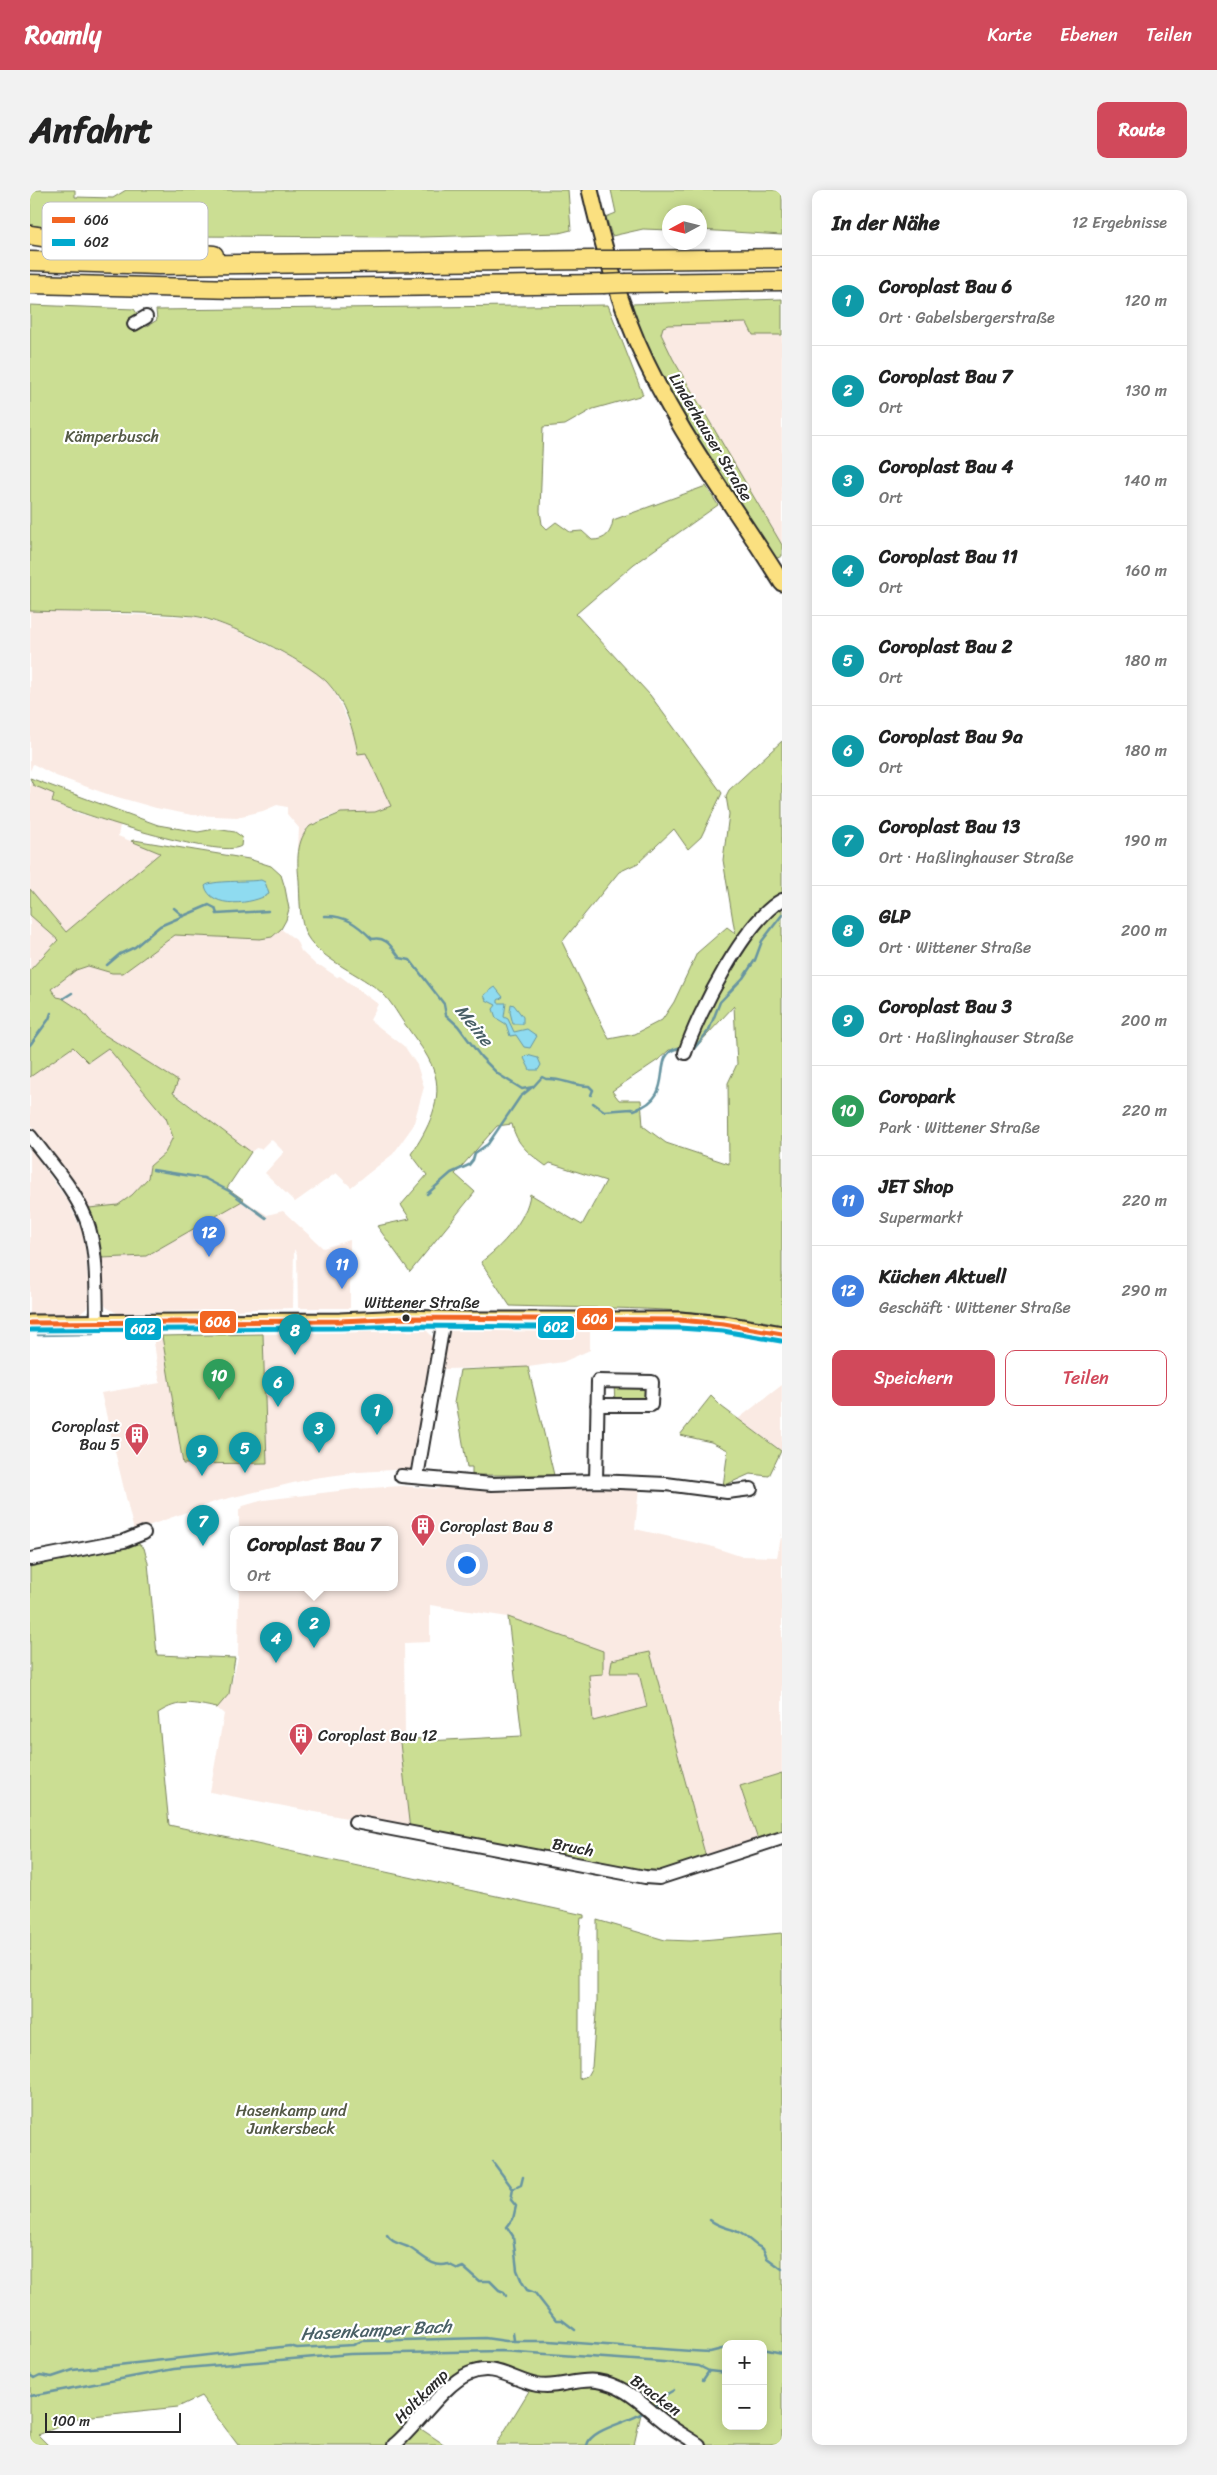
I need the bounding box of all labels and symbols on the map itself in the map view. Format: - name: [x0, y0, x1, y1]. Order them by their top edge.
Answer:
- legend: [42, 202, 208, 260]
- north arrow: [662, 205, 707, 250]
- text: 606: [84, 208, 109, 233]
- text: 602: [84, 230, 109, 255]
- street label: Linderhauser Straße: [661, 367, 761, 507]
- park label: Kämperbusch: [65, 422, 159, 451]
- water label: Meine: [447, 997, 503, 1055]
- pin: 12: [193, 1216, 225, 1257]
- pin: 11: [326, 1248, 358, 1289]
- street label: Wittener Straße: [364, 1288, 480, 1317]
- line badge: 606: [576, 1307, 614, 1331]
- text: 606: [582, 1307, 607, 1332]
- line badge: 606: [199, 1310, 237, 1334]
- text: 606: [205, 1310, 230, 1335]
- unlabelled marker: [401, 1313, 411, 1323]
- pin: 8: [279, 1314, 311, 1355]
- line badge: 602: [537, 1315, 575, 1339]
- text: 602: [543, 1315, 569, 1340]
- line badge: 602: [124, 1317, 162, 1341]
- text: 602: [130, 1317, 156, 1342]
- pin: 10: [203, 1359, 235, 1400]
- pin: 6: [262, 1366, 294, 1407]
- pin: 1: [361, 1394, 393, 1435]
- place label: Coroplast Bau 5: [52, 1412, 120, 1459]
- pin: 3: [303, 1412, 335, 1453]
- building icon: Coroplast Bau 5: [124, 1422, 150, 1456]
- pin: 5: [229, 1432, 261, 1473]
- pin: 9: [186, 1435, 218, 1476]
- pin: 7: [187, 1505, 219, 1546]
- place label: Coroplast Bau 8: [440, 1512, 553, 1541]
- building icon: Coroplast Bau 8: [410, 1513, 436, 1547]
- your location: [454, 1552, 480, 1578]
- pin: 2: [298, 1607, 330, 1648]
- pin: 4: [260, 1622, 292, 1663]
- place label: Coroplast Bau 12: [318, 1721, 437, 1750]
- building icon: Coroplast Bau 12: [288, 1722, 314, 1756]
- street label: Bruch: [550, 1829, 596, 1865]
- park label: Hasenkamp und Junkersbeck: [236, 2096, 348, 2143]
- water label: Hasenkamper Bach: [300, 2310, 454, 2350]
- street label: Holtkamp: [387, 2361, 456, 2430]
- street label: Bracken: [624, 2366, 688, 2424]
- scale bar: [45, 2410, 181, 2433]

